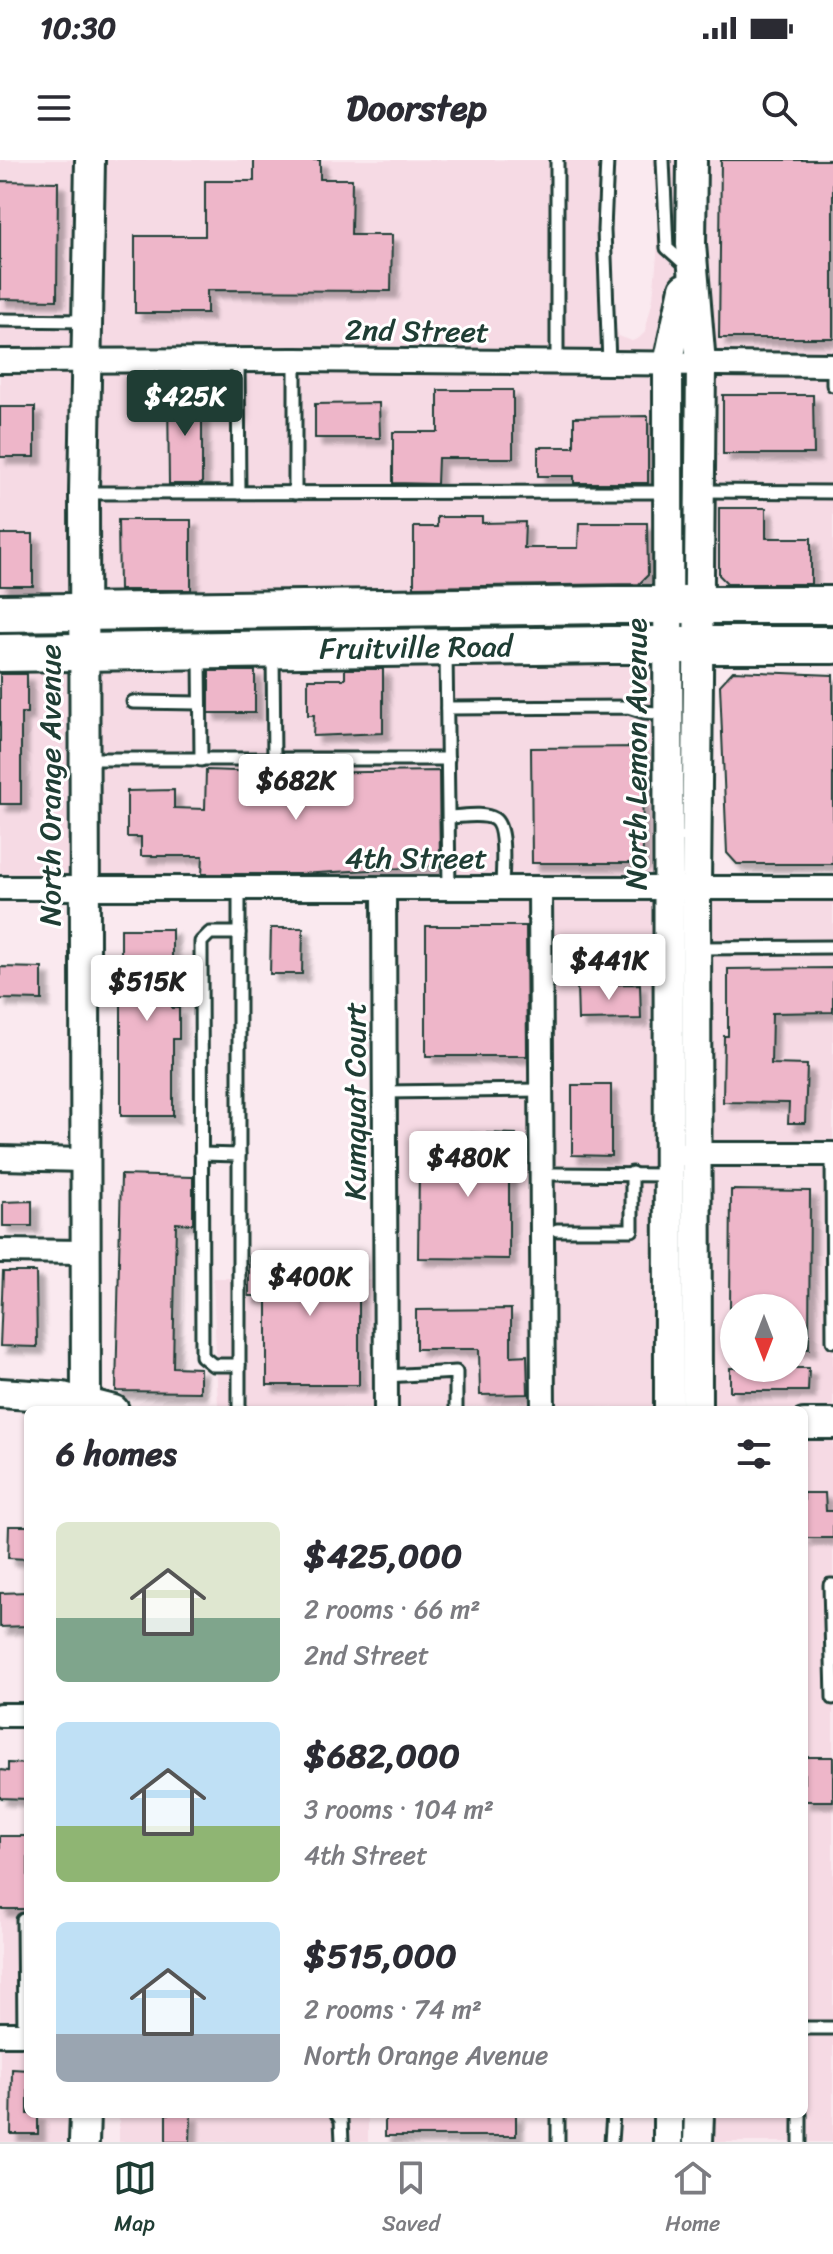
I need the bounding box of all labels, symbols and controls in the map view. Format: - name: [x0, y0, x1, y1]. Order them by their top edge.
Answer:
- text: 10:30: [40, 1, 116, 55]
- text: Doorstep: [346, 76, 487, 140]
- icon: menu: [32, 86, 76, 130]
- icon: search: [757, 86, 801, 130]
- street label: 2nd Street: [344, 303, 490, 359]
- pin: $425K: [129, 370, 241, 438]
- text: $425K: [145, 373, 225, 419]
- street label: North Lemon Avenue: [609, 618, 663, 890]
- street label: Fruitville Road: [319, 619, 515, 676]
- street label: North Orange Avenue: [23, 644, 77, 926]
- pin: $682K: [240, 754, 352, 822]
- text: $682K: [257, 757, 335, 803]
- street label: 4th Street: [345, 831, 487, 885]
- pin: $441K: [553, 934, 665, 1002]
- text: $441K: [571, 937, 647, 983]
- pin: $515K: [91, 955, 203, 1023]
- text: $515K: [109, 958, 185, 1004]
- street label: Kumquat Court: [328, 1002, 382, 1200]
- pin: $480K: [412, 1131, 524, 1199]
- text: $480K: [427, 1134, 509, 1180]
- pin: $400K: [254, 1250, 366, 1318]
- text: $400K: [269, 1253, 351, 1299]
- north arrow: [720, 1294, 808, 1382]
- map controls: [720, 1294, 808, 1382]
- text: 6 homes: [56, 1424, 177, 1484]
- icon: filters: [732, 1432, 776, 1476]
- text: $425,000: [304, 1526, 462, 1586]
- icon: home: [120, 1554, 216, 1650]
- text: 2 rooms · 66 m²: [304, 1586, 480, 1632]
- text: 2nd Street: [304, 1632, 429, 1678]
- text: $682,000: [304, 1726, 460, 1786]
- icon: home: [120, 1754, 216, 1850]
- text: 3 rooms · 104 m²: [304, 1786, 494, 1832]
- text: 4th Street: [304, 1832, 428, 1878]
- text: $515,000: [304, 1926, 457, 1986]
- icon: home: [120, 1954, 216, 2050]
- text: 2 rooms · 74 m²: [304, 1986, 482, 2032]
- text: North Orange Avenue: [304, 2032, 548, 2078]
- tab: Map: [113, 2156, 157, 2243]
- tab: Saved: [382, 2156, 440, 2243]
- tab: Home: [665, 2156, 720, 2243]

